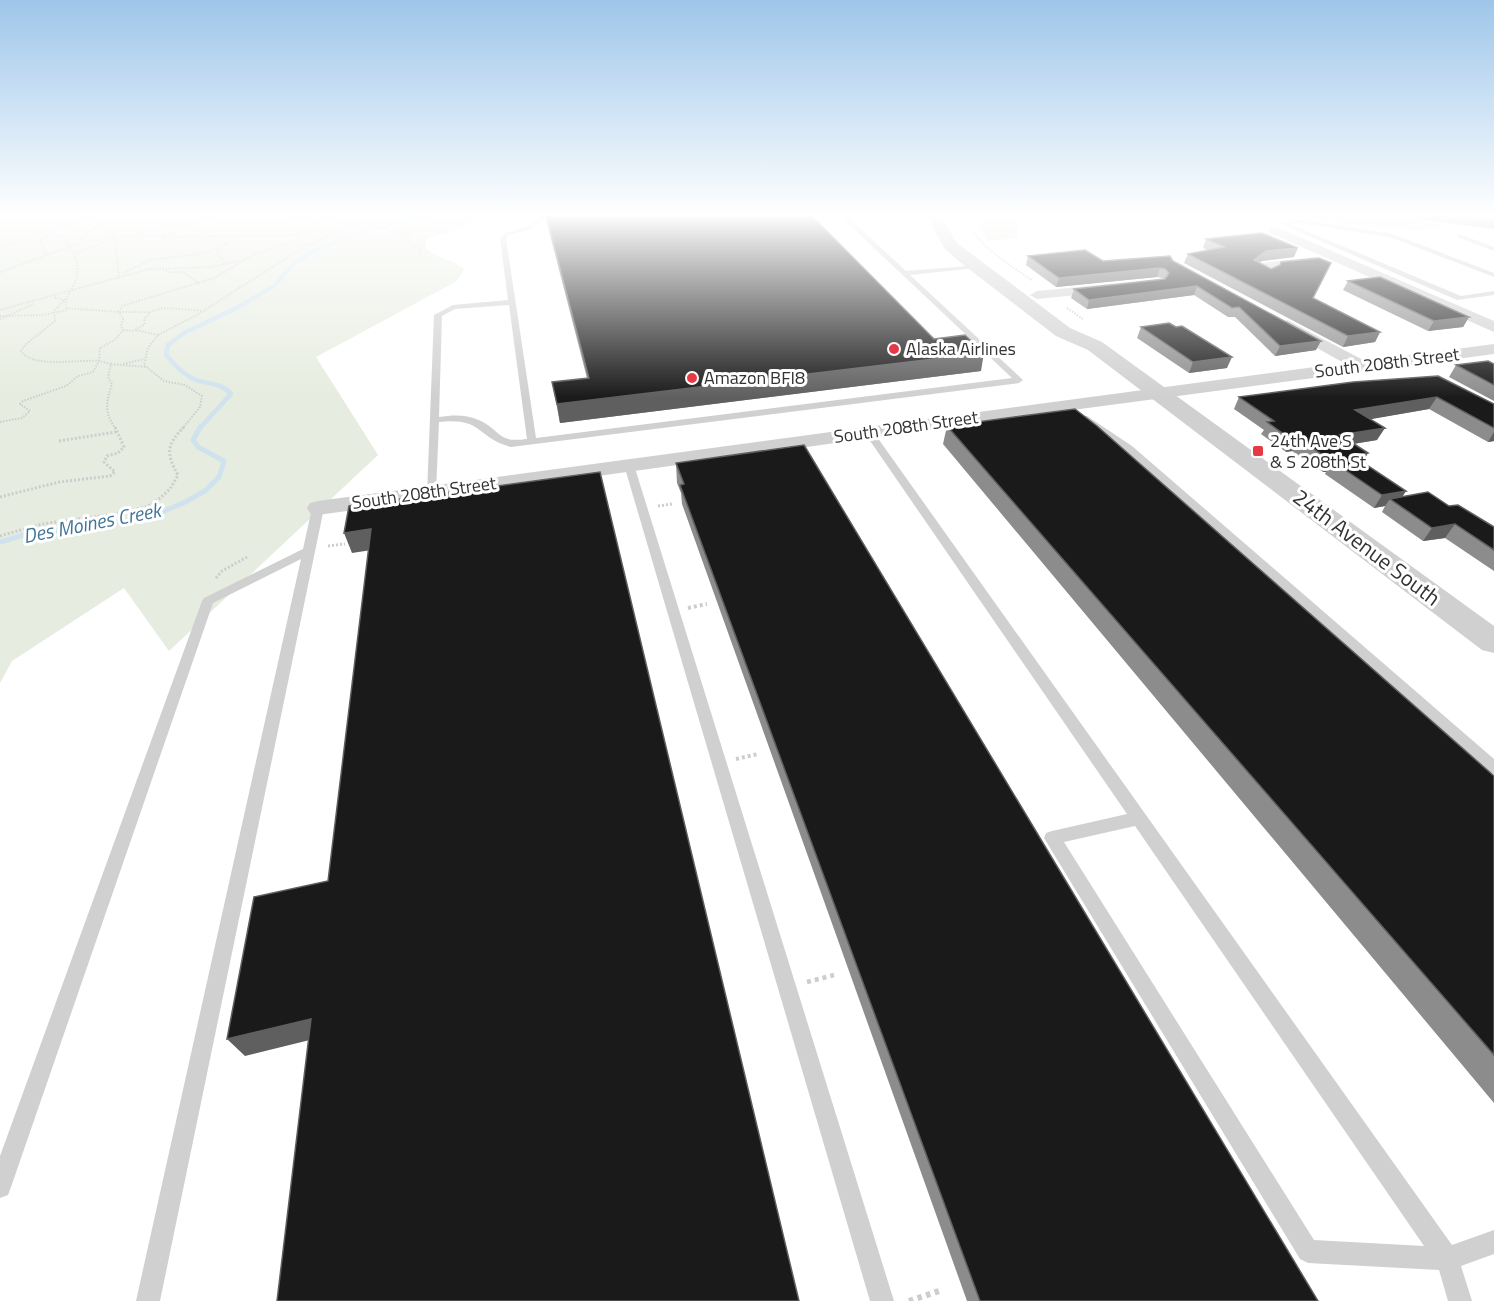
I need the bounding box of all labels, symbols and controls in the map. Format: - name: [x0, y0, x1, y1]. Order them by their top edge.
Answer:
- place label: Alaska Airlines: [906, 335, 1016, 362]
- street label: South 208th Street: [1313, 340, 1461, 385]
- marker: Alaska Airlines: [887, 342, 901, 356]
- place label: Amazon BFI8: [704, 364, 805, 391]
- marker: Amazon BFI8: [685, 371, 699, 385]
- street label: South 208th Street: [832, 403, 980, 450]
- place label: 24th Ave S & S 208th St: [1270, 427, 1367, 475]
- marker: 24th Ave S & S 208th St: [1251, 444, 1265, 458]
- street label: South 208th Street: [350, 469, 498, 516]
- street label: 24th Avenue South: [1286, 480, 1448, 614]
- water label: Des Moines Creek: [20, 494, 165, 551]

